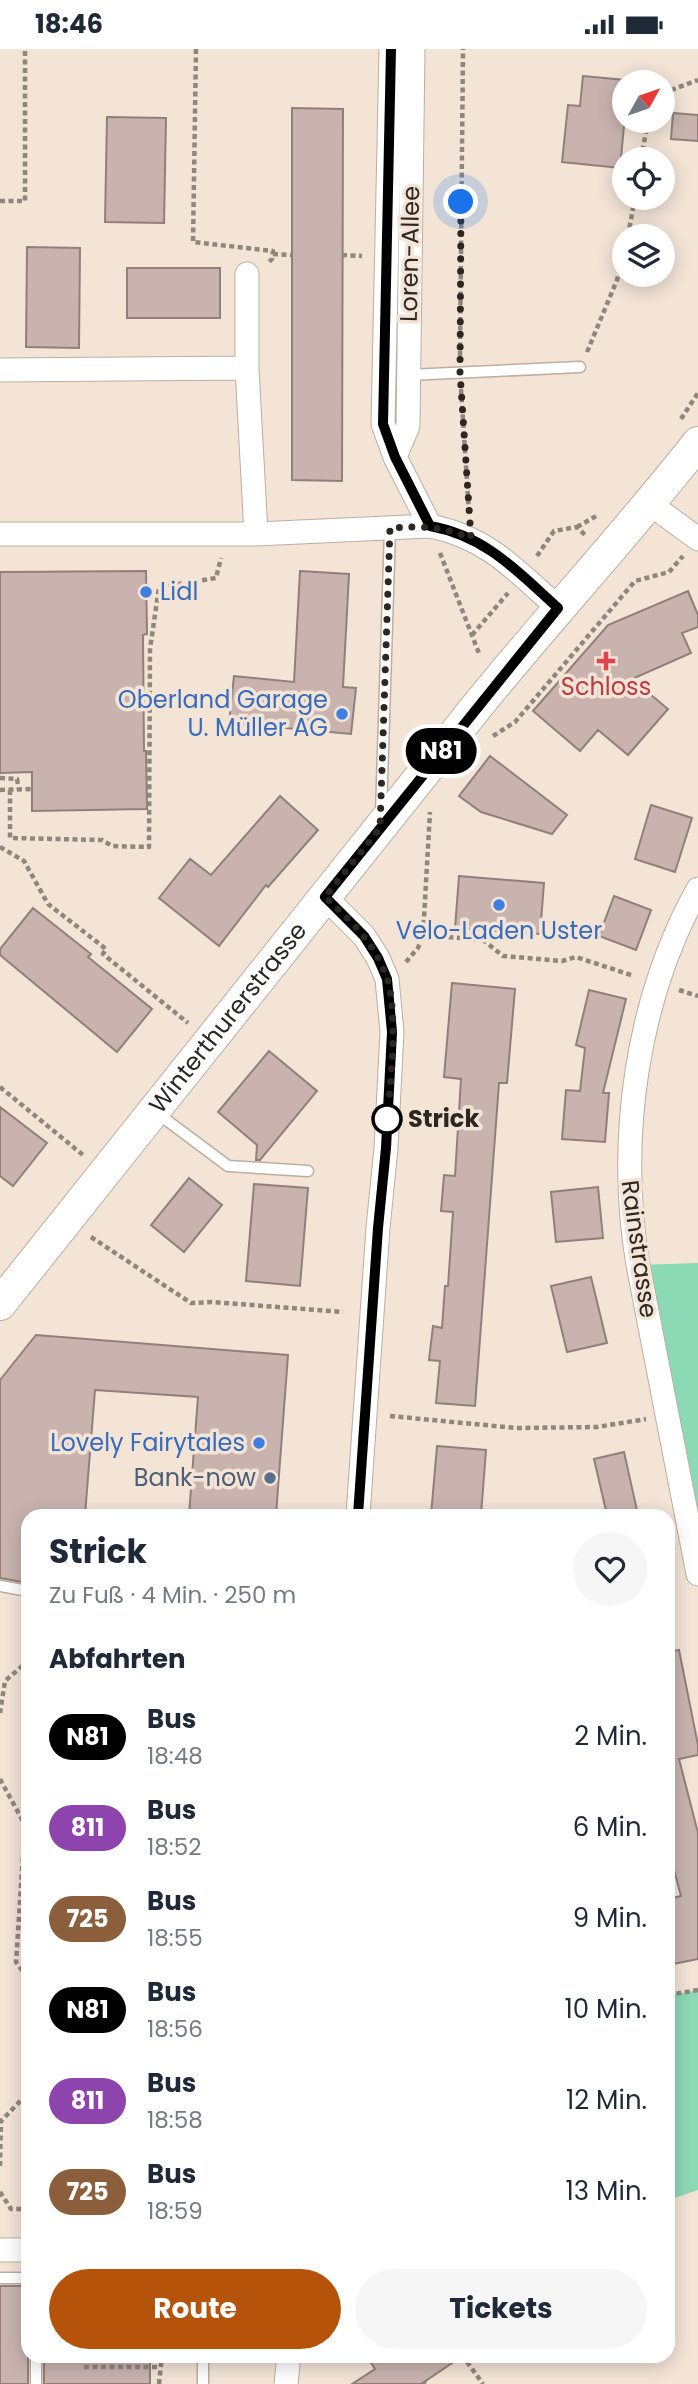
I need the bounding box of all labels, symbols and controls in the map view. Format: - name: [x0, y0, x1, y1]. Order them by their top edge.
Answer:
- text: 18:46: [35, 6, 103, 42]
- north arrow: [612, 70, 676, 133]
- map controls: [612, 70, 675, 287]
- button: locate: [612, 147, 675, 210]
- your location: [443, 184, 478, 219]
- street label: Loren-Allee: [392, 186, 427, 322]
- button: layers: [612, 224, 675, 287]
- place label: Lidl: [160, 575, 198, 608]
- marker: Lidl: [138, 584, 154, 600]
- marker: Schloss: [598, 653, 614, 669]
- place label: Schloss: [561, 670, 651, 703]
- place label: Oberland Garage U. Müller AG: [118, 683, 328, 744]
- marker: Oberland Garage U. Müller AG: [334, 706, 350, 722]
- line badge: N81: [401, 728, 481, 774]
- text: N81: [420, 734, 462, 767]
- marker: Velo-Laden Uster: [491, 897, 507, 913]
- place label: Velo-Laden Uster: [396, 914, 602, 947]
- street label: Winterthurerstrasse: [141, 915, 314, 1120]
- place label: Strick: [408, 1102, 479, 1135]
- marker: Strick: [372, 1104, 402, 1134]
- street label: Rainstrasse: [614, 1178, 665, 1320]
- place label: Lovely Fairytales: [50, 1426, 245, 1459]
- marker: Lovely Fairytales: [251, 1435, 267, 1451]
- place label: Bank-now: [134, 1461, 256, 1494]
- marker: Bank-now: [262, 1470, 278, 1486]
- text: Strick: [49, 1528, 147, 1575]
- button: heart: [573, 1532, 647, 1606]
- text: Zu Fuß · 4 Min. · 250 m: [49, 1579, 296, 1611]
- text: Abfahrten: [49, 1641, 186, 1677]
- text: Bus: [147, 1701, 196, 1737]
- text: 2 Min.: [574, 1718, 647, 1754]
- text: N81: [66, 1720, 109, 1753]
- text: 18:48: [147, 1740, 203, 1772]
- text: Bus: [147, 1792, 196, 1828]
- text: 6 Min.: [573, 1809, 647, 1845]
- text: 811: [71, 1811, 104, 1844]
- text: 18:52: [147, 1831, 201, 1863]
- text: Bus: [147, 1883, 196, 1919]
- text: 9 Min.: [573, 1900, 647, 1936]
- text: 725: [66, 1902, 109, 1935]
- text: 18:55: [147, 1922, 203, 1954]
- text: Bus: [147, 1974, 196, 2010]
- text: 10 Min.: [565, 1991, 647, 2027]
- text: N81: [66, 1993, 109, 2026]
- text: 18:56: [147, 2013, 203, 2045]
- text: Bus: [147, 2065, 196, 2101]
- text: 12 Min.: [566, 2082, 647, 2118]
- text: 811: [71, 2084, 104, 2117]
- text: 18:58: [147, 2104, 203, 2136]
- text: Bus: [147, 2156, 196, 2192]
- text: 13 Min.: [566, 2173, 647, 2209]
- text: 725: [66, 2175, 109, 2208]
- text: 18:59: [147, 2195, 203, 2227]
- button: Route: [49, 2269, 341, 2349]
- button: Tickets: [355, 2269, 647, 2349]

